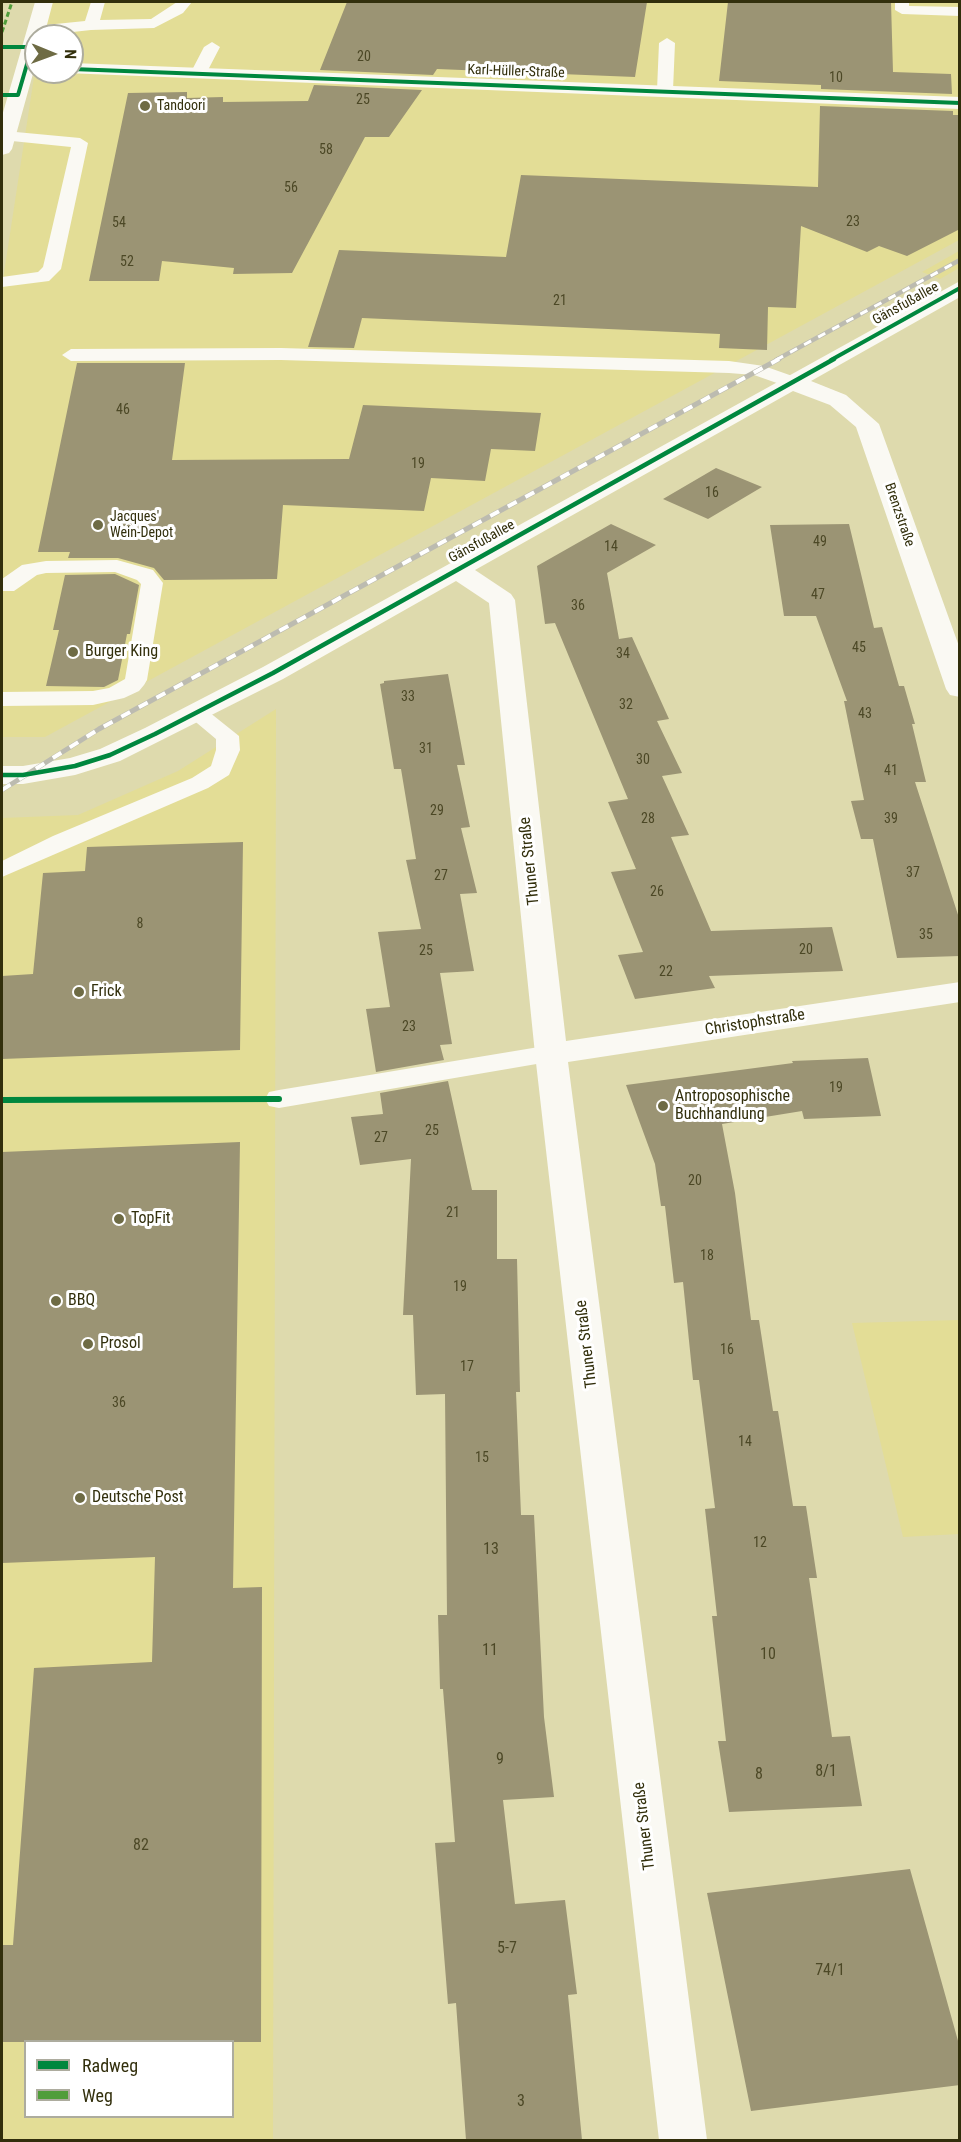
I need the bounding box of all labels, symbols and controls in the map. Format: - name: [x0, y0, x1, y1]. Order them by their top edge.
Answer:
- north arrow: [24, 24, 84, 84]
- text: N: [61, 49, 80, 59]
- house number: 20: [357, 49, 371, 65]
- street label: Karl-Hüller-Straße: [467, 62, 565, 82]
- house number: 10: [829, 70, 843, 86]
- house number: 25: [356, 92, 370, 108]
- place label: Tandoori: [157, 98, 205, 114]
- marker: Tandoori: [138, 99, 152, 113]
- house number: 58: [319, 142, 333, 158]
- house number: 56: [284, 180, 298, 196]
- house number: 23: [846, 214, 860, 230]
- house number: 54: [112, 215, 126, 231]
- house number: 52: [120, 254, 134, 270]
- street label: Gänsfußallee: [870, 279, 942, 329]
- house number: 21: [553, 293, 567, 309]
- house number: 46: [116, 402, 130, 418]
- house number: 19: [411, 456, 425, 472]
- street label: Brenzstraße: [880, 481, 918, 549]
- house number: 16: [705, 485, 719, 501]
- place label: Jacques' Wein-Depot: [110, 509, 173, 542]
- street label: Gänsfußallee: [446, 517, 518, 567]
- marker: Jacques' Wein-Depot: [91, 518, 105, 532]
- house number: 49: [813, 534, 827, 550]
- house number: 14: [604, 539, 618, 555]
- house number: 47: [811, 587, 825, 603]
- house number: 36: [571, 598, 585, 614]
- house number: 45: [852, 640, 866, 656]
- place label: Burger King: [85, 642, 158, 662]
- marker: Burger King: [66, 645, 80, 659]
- house number: 34: [616, 646, 630, 662]
- house number: 33: [401, 689, 415, 705]
- house number: 32: [619, 697, 633, 713]
- house number: 43: [858, 706, 872, 722]
- house number: 31: [419, 741, 433, 757]
- house number: 30: [636, 752, 650, 768]
- house number: 41: [884, 763, 898, 779]
- house number: 29: [430, 803, 444, 819]
- house number: 28: [641, 811, 655, 827]
- house number: 39: [884, 811, 898, 827]
- street label: Thuner Straße: [516, 816, 544, 906]
- house number: 37: [906, 865, 920, 881]
- house number: 27: [434, 868, 448, 884]
- house number: 26: [650, 884, 664, 900]
- house number: 8: [137, 916, 143, 932]
- house number: 35: [919, 927, 933, 943]
- house number: 20: [799, 942, 813, 958]
- house number: 25: [419, 943, 433, 959]
- house number: 22: [659, 964, 673, 980]
- place label: Frick: [91, 982, 122, 1002]
- marker: Frick: [72, 985, 86, 999]
- street label: Christophstraße: [704, 1006, 806, 1040]
- house number: 23: [402, 1019, 416, 1035]
- house number: 19: [829, 1080, 843, 1096]
- place label: Antroposophische Buchhandlung: [675, 1087, 790, 1125]
- marker: Antroposophische Buchhandlung: [656, 1099, 670, 1113]
- house number: 25: [425, 1123, 439, 1139]
- house number: 27: [374, 1130, 388, 1146]
- house number: 20: [688, 1173, 702, 1189]
- house number: 21: [446, 1205, 460, 1221]
- place label: TopFit: [131, 1209, 171, 1229]
- marker: TopFit: [112, 1212, 126, 1226]
- house number: 18: [700, 1248, 714, 1264]
- house number: 19: [453, 1279, 467, 1295]
- place label: BBQ: [68, 1291, 95, 1311]
- marker: BBQ: [49, 1294, 63, 1308]
- street label: Thuner Straße: [572, 1299, 602, 1389]
- place label: Prosol: [100, 1334, 141, 1354]
- marker: Prosol: [81, 1337, 95, 1351]
- house number: 16: [720, 1342, 734, 1358]
- house number: 17: [460, 1359, 474, 1375]
- house number: 36: [112, 1395, 126, 1411]
- house number: 14: [738, 1434, 752, 1450]
- house number: 15: [475, 1450, 489, 1466]
- place label: Deutsche Post: [92, 1488, 184, 1508]
- marker: Deutsche Post: [73, 1491, 87, 1505]
- house number: 12: [753, 1535, 767, 1551]
- house number: 13: [483, 1540, 499, 1560]
- house number: 11: [482, 1641, 498, 1661]
- house number: 10: [760, 1645, 776, 1665]
- house number: 9: [496, 1750, 504, 1770]
- house number: 8/1: [815, 1762, 837, 1782]
- house number: 8: [755, 1765, 763, 1785]
- street label: Thuner Straße: [630, 1781, 660, 1871]
- house number: 82: [133, 1836, 149, 1856]
- house number: 5-7: [497, 1939, 517, 1959]
- house number: 74/1: [815, 1961, 845, 1981]
- legend: [24, 2040, 234, 2118]
- text: Radweg: [82, 2055, 138, 2076]
- text: Weg: [82, 2085, 113, 2106]
- house number: 3: [517, 2092, 525, 2112]

